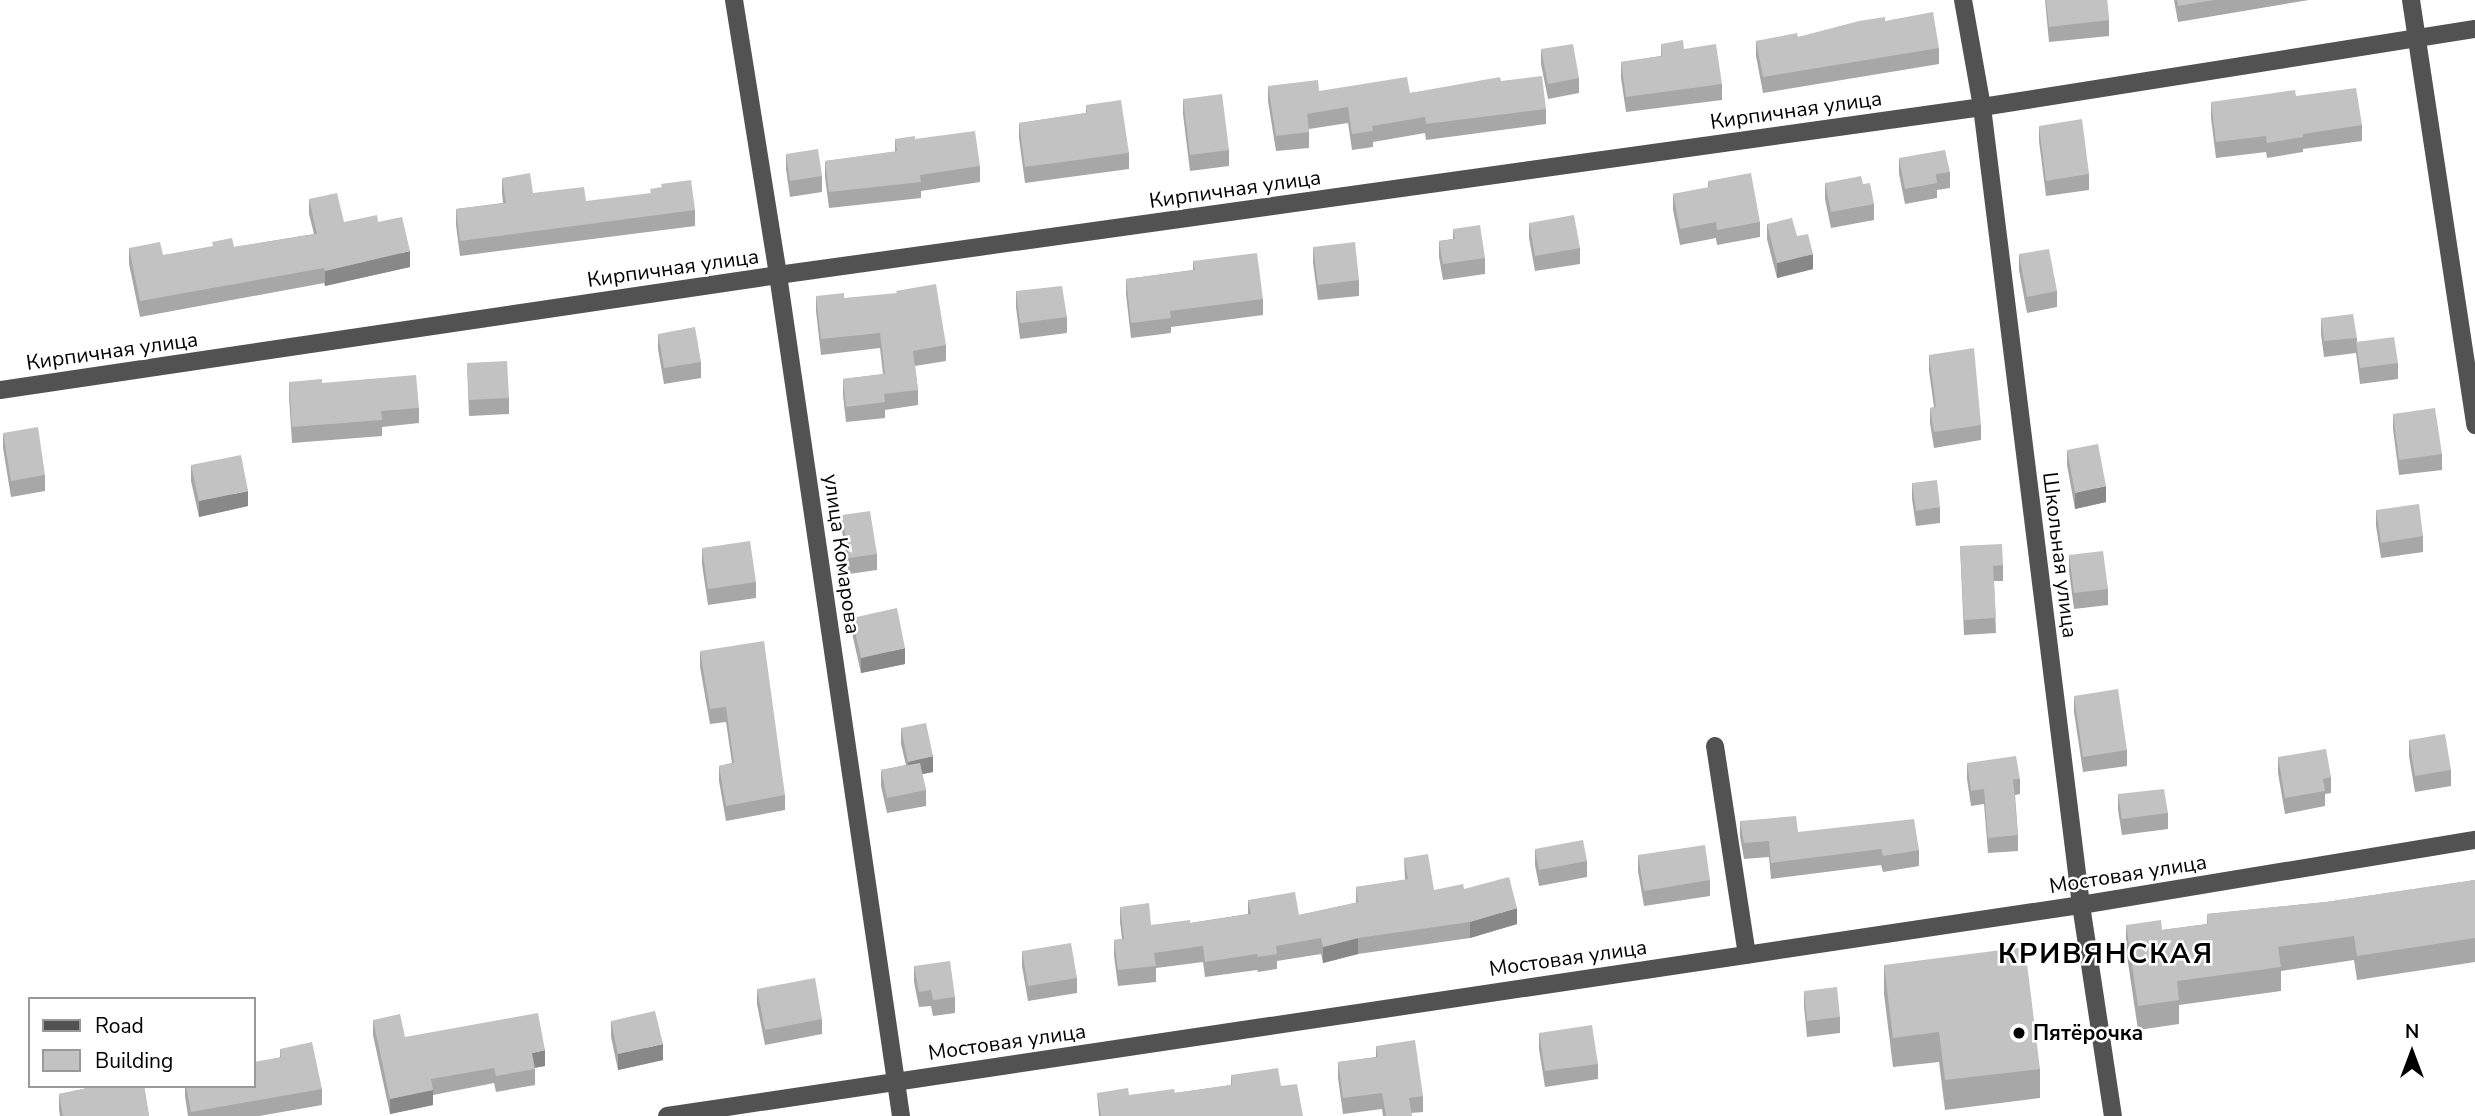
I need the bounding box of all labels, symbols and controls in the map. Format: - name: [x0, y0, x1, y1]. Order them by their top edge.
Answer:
- street label: Кирпичная улица: [1708, 85, 1884, 135]
- street label: Кирпичная улица: [1147, 164, 1323, 214]
- street label: Кирпичная улица: [585, 243, 761, 293]
- street label: Кирпичная улица: [24, 326, 200, 376]
- street label: Школьная улица: [2037, 471, 2083, 639]
- street label: улица Комарова: [818, 472, 866, 636]
- street label: Мостовая улица: [2047, 849, 2209, 899]
- street label: Мостовая улица: [1488, 934, 1648, 982]
- district label: КРИВЯНСКАЯ: [1999, 937, 2213, 971]
- legend: [28, 997, 256, 1088]
- text: Road: [95, 1012, 144, 1040]
- street label: Мостовая улица: [927, 1018, 1087, 1066]
- north arrow: [2377, 1018, 2447, 1088]
- text: N: [2405, 1019, 2419, 1045]
- place label: Пятёрочка: [2033, 1020, 2143, 1046]
- marker: Пятёрочка: [2011, 1025, 2027, 1041]
- text: Building: [95, 1047, 173, 1075]

